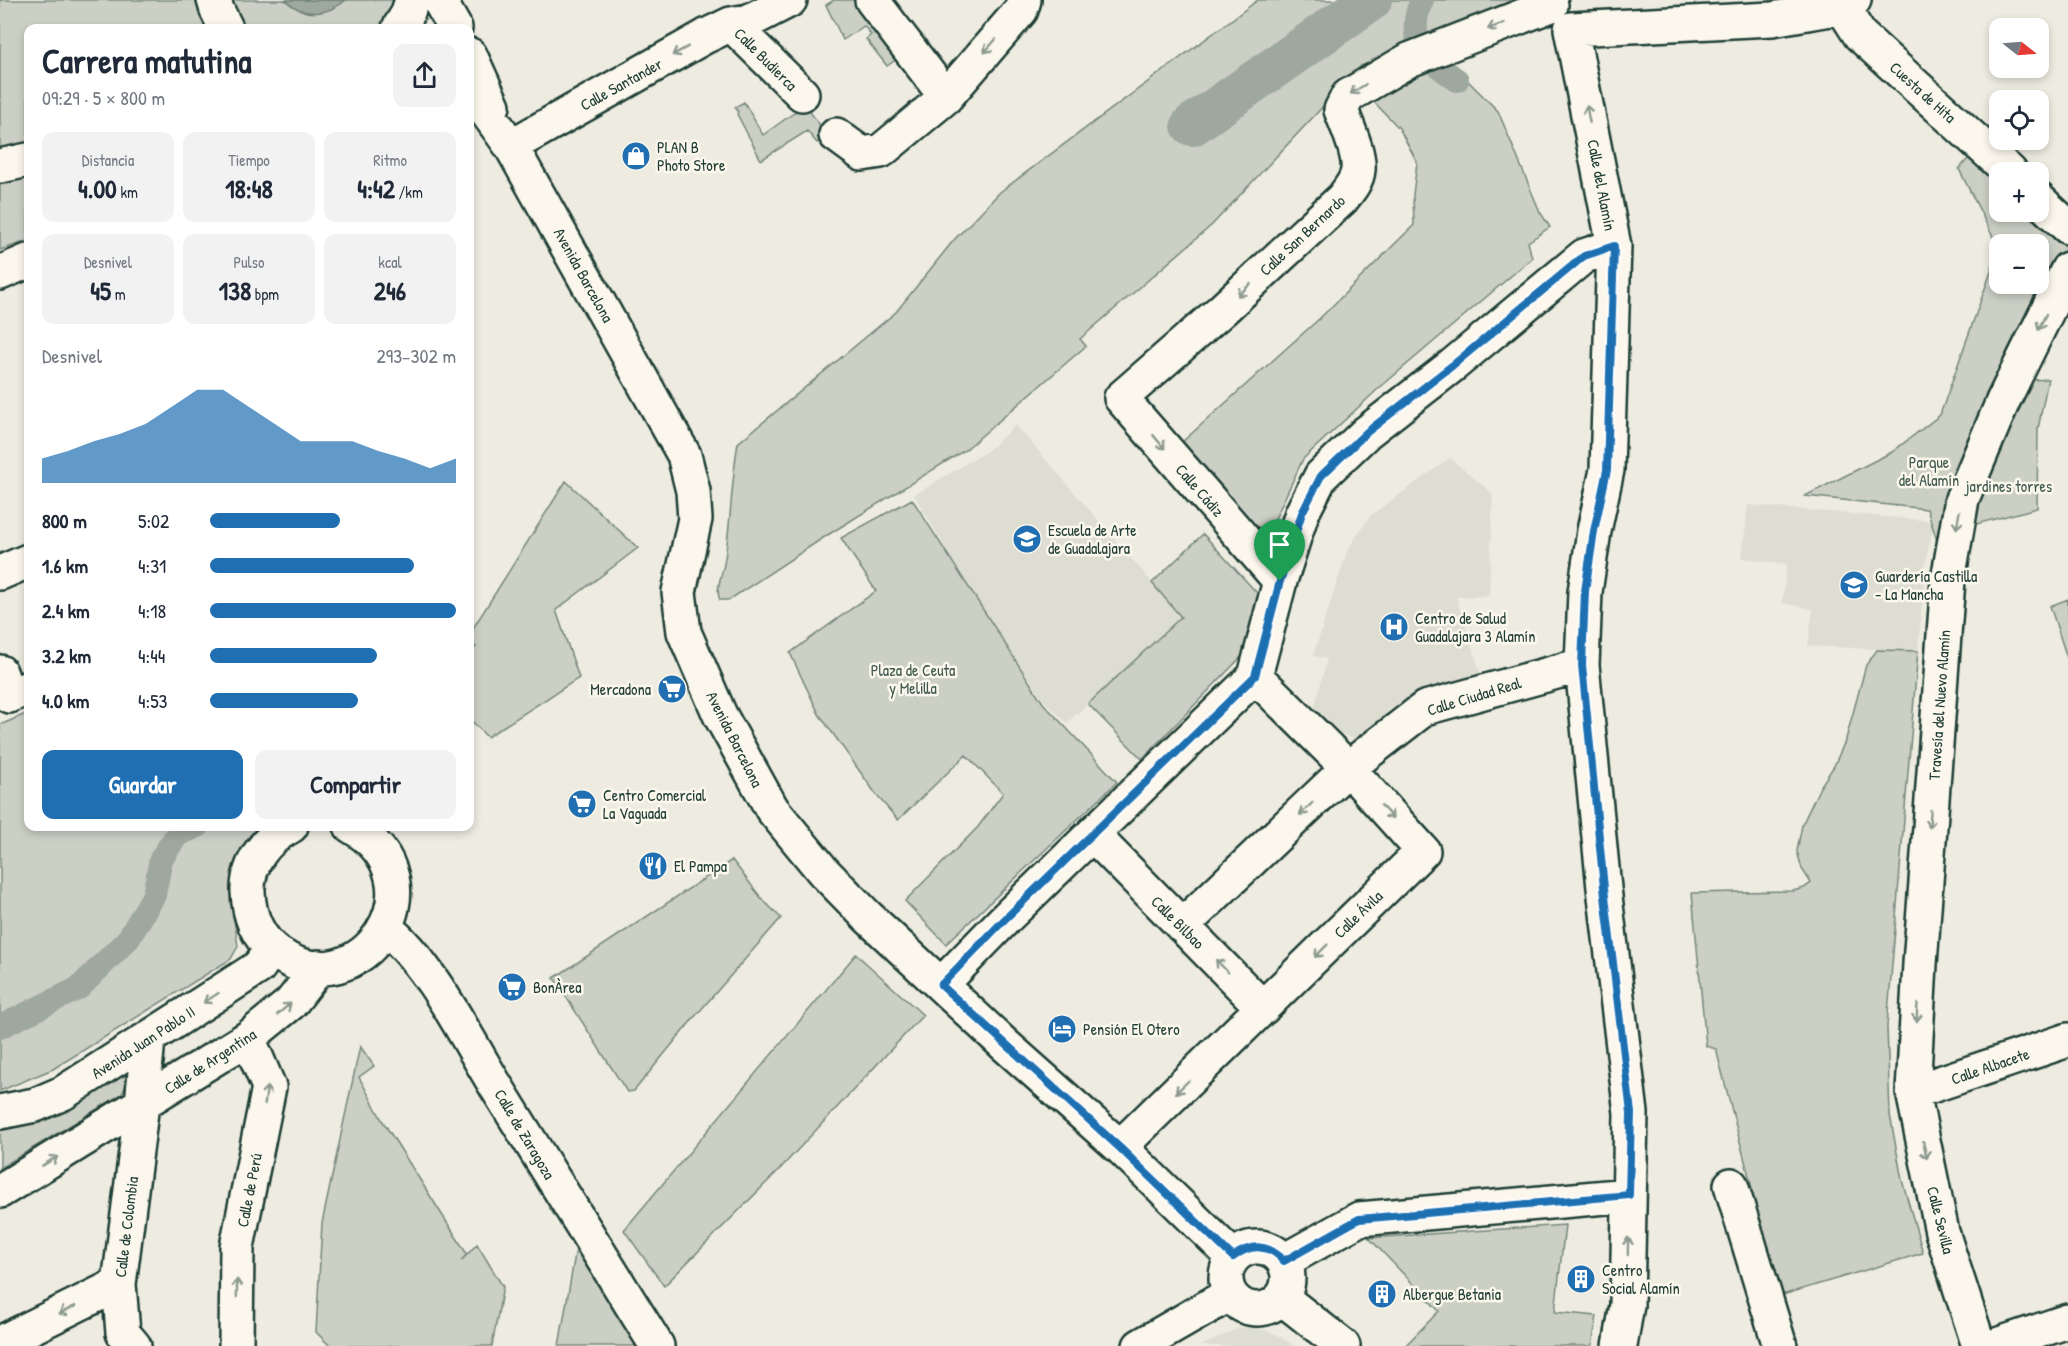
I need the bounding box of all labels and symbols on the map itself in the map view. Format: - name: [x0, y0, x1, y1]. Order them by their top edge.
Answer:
- north arrow: [1989, 18, 2049, 78]
- street label: Calle Budierca: [729, 22, 803, 96]
- one-way arrow: [1487, 22, 1506, 33]
- one-way arrow: [983, 38, 997, 53]
- one-way arrow: [671, 46, 689, 57]
- street label: Calle Santander: [576, 52, 666, 116]
- street label: Cuesta de Hita: [1885, 56, 1961, 128]
- one-way arrow: [1350, 84, 1367, 96]
- one-way arrow: [1582, 104, 1593, 124]
- place label: PLAN B Photo Store: [657, 136, 726, 176]
- street label: Calle del Alamín: [1582, 137, 1622, 233]
- shop icon: PLAN B Photo Store: [620, 140, 652, 172]
- street label: Calle San Bernardo: [1254, 189, 1350, 280]
- street label: Avenida Barcelona: [549, 224, 619, 326]
- one-way arrow: [1236, 283, 1251, 297]
- one-way arrow: [2036, 312, 2048, 330]
- one-way arrow: [1152, 434, 1165, 450]
- park label: Parque del Alamín: [1899, 451, 1959, 491]
- street label: Calle Cádiz: [1171, 459, 1229, 521]
- park label: jardines torres: [1964, 475, 2052, 497]
- one-way arrow: [1953, 510, 1964, 529]
- place label: Escuela de Arte de Guadalajara: [1048, 519, 1137, 559]
- pin: [1254, 519, 1305, 581]
- school or university icon: Escuela de Arte de Guadalajara: [1011, 523, 1043, 555]
- place label: Guardería Castilla - La Mancha: [1875, 565, 1977, 605]
- school or university icon: Guardería Castilla - La Mancha: [1838, 569, 1870, 601]
- place label: Centro de Salud Guadalajara 3 Alamín: [1415, 607, 1535, 647]
- hospital icon: Centro de Salud Guadalajara 3 Alamín: [1378, 611, 1410, 643]
- street label: Travesía del Nuevo Alamín: [1923, 629, 1955, 781]
- park label: Plaza de Ceuta y Melilla: [871, 659, 955, 699]
- street label: Calle Ciudad Real: [1424, 671, 1524, 721]
- supermarket icon: Mercadona: [656, 673, 688, 705]
- place label: Mercadona: [590, 678, 651, 700]
- street label: Avenida Barcelona: [701, 687, 769, 791]
- place label: Centro Comercial La Vaguada: [603, 784, 707, 824]
- supermarket icon: Centro Comercial La Vaguada: [566, 788, 598, 820]
- one-way arrow: [1298, 801, 1313, 816]
- one-way arrow: [1380, 804, 1395, 819]
- one-way arrow: [1925, 808, 1936, 828]
- restaurant icon: El Pampa: [637, 850, 669, 882]
- place label: El Pampa: [674, 855, 727, 877]
- street label: Calle Ávila: [1329, 885, 1387, 943]
- street label: Calle Bilbao: [1146, 890, 1210, 954]
- one-way arrow: [1314, 943, 1329, 958]
- one-way arrow: [1215, 959, 1229, 974]
- supermarket icon: BonÀrea: [496, 971, 528, 1003]
- place label: BonÀrea: [533, 976, 581, 998]
- one-way arrow: [203, 992, 220, 1004]
- street label: Avenida Juan Pablo II: [87, 1000, 199, 1084]
- one-way arrow: [276, 1002, 291, 1016]
- one-way arrow: [1912, 1003, 1923, 1023]
- hotel icon: Pensión El Otero: [1046, 1013, 1078, 1045]
- place label: Pensión El Otero: [1083, 1018, 1180, 1040]
- street label: Calle de Argentina: [160, 1023, 260, 1099]
- street label: Calle Albacete: [1948, 1042, 2033, 1090]
- one-way arrow: [1174, 1079, 1189, 1094]
- street label: Calle de Zaragoza: [489, 1085, 561, 1183]
- one-way arrow: [261, 1086, 272, 1106]
- one-way arrow: [1920, 1139, 1931, 1159]
- street label: Calle de Perú: [231, 1151, 267, 1229]
- one-way arrow: [41, 1155, 58, 1167]
- street label: Calle de Colombia: [109, 1175, 143, 1279]
- street label: Calle Sevilla: [1922, 1184, 1960, 1256]
- one-way arrow: [1622, 1237, 1634, 1257]
- place label: Centro Social Alamín: [1602, 1259, 1680, 1299]
- building icon: Centro Social Alamín: [1565, 1263, 1597, 1295]
- one-way arrow: [231, 1278, 243, 1298]
- building icon: Albergue Betania: [1366, 1278, 1398, 1310]
- place label: Albergue Betania: [1403, 1283, 1501, 1305]
- one-way arrow: [58, 1304, 76, 1316]

